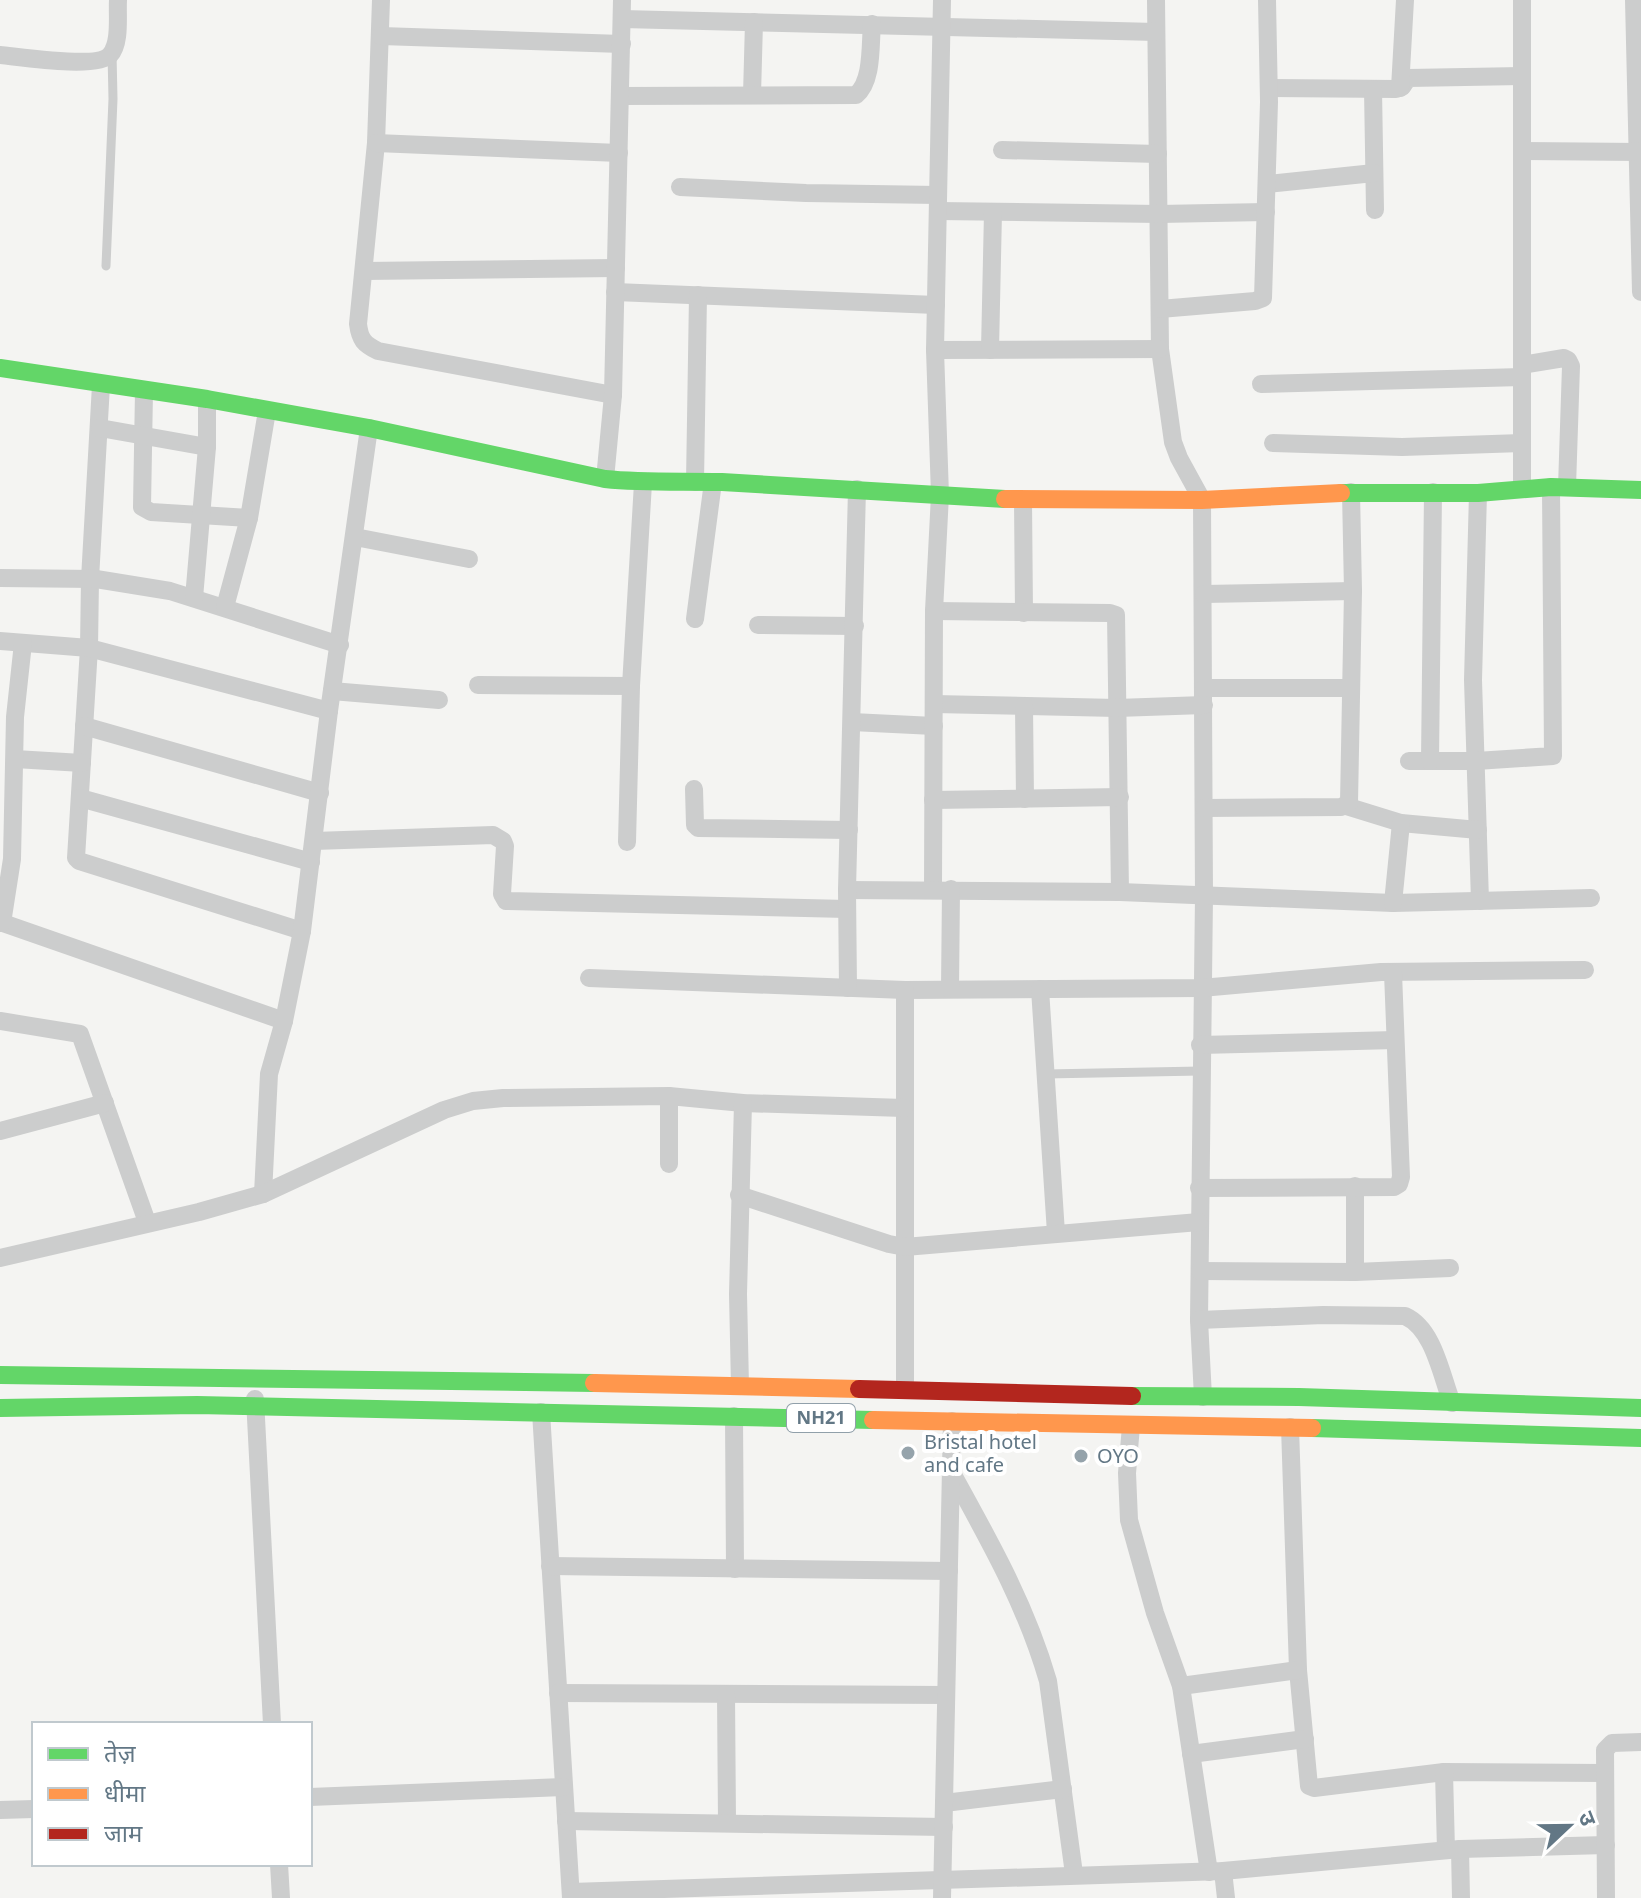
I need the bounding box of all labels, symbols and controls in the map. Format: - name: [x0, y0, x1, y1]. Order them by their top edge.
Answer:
- road number: NH21: [787, 1404, 855, 1432]
- place label: Bristal hotel and cafe: [924, 1428, 1037, 1478]
- place label: OYO: [1097, 1442, 1139, 1469]
- marker: Bristal hotel and cafe: [899, 1444, 917, 1462]
- marker: OYO: [1072, 1447, 1090, 1465]
- legend: [32, 1722, 312, 1866]
- text: तेज़: [104, 1736, 137, 1769]
- text: धीमा: [104, 1776, 146, 1809]
- north arrow: [1529, 1786, 1609, 1866]
- text: उ: [1572, 1807, 1605, 1831]
- text: जाम: [104, 1816, 143, 1849]

